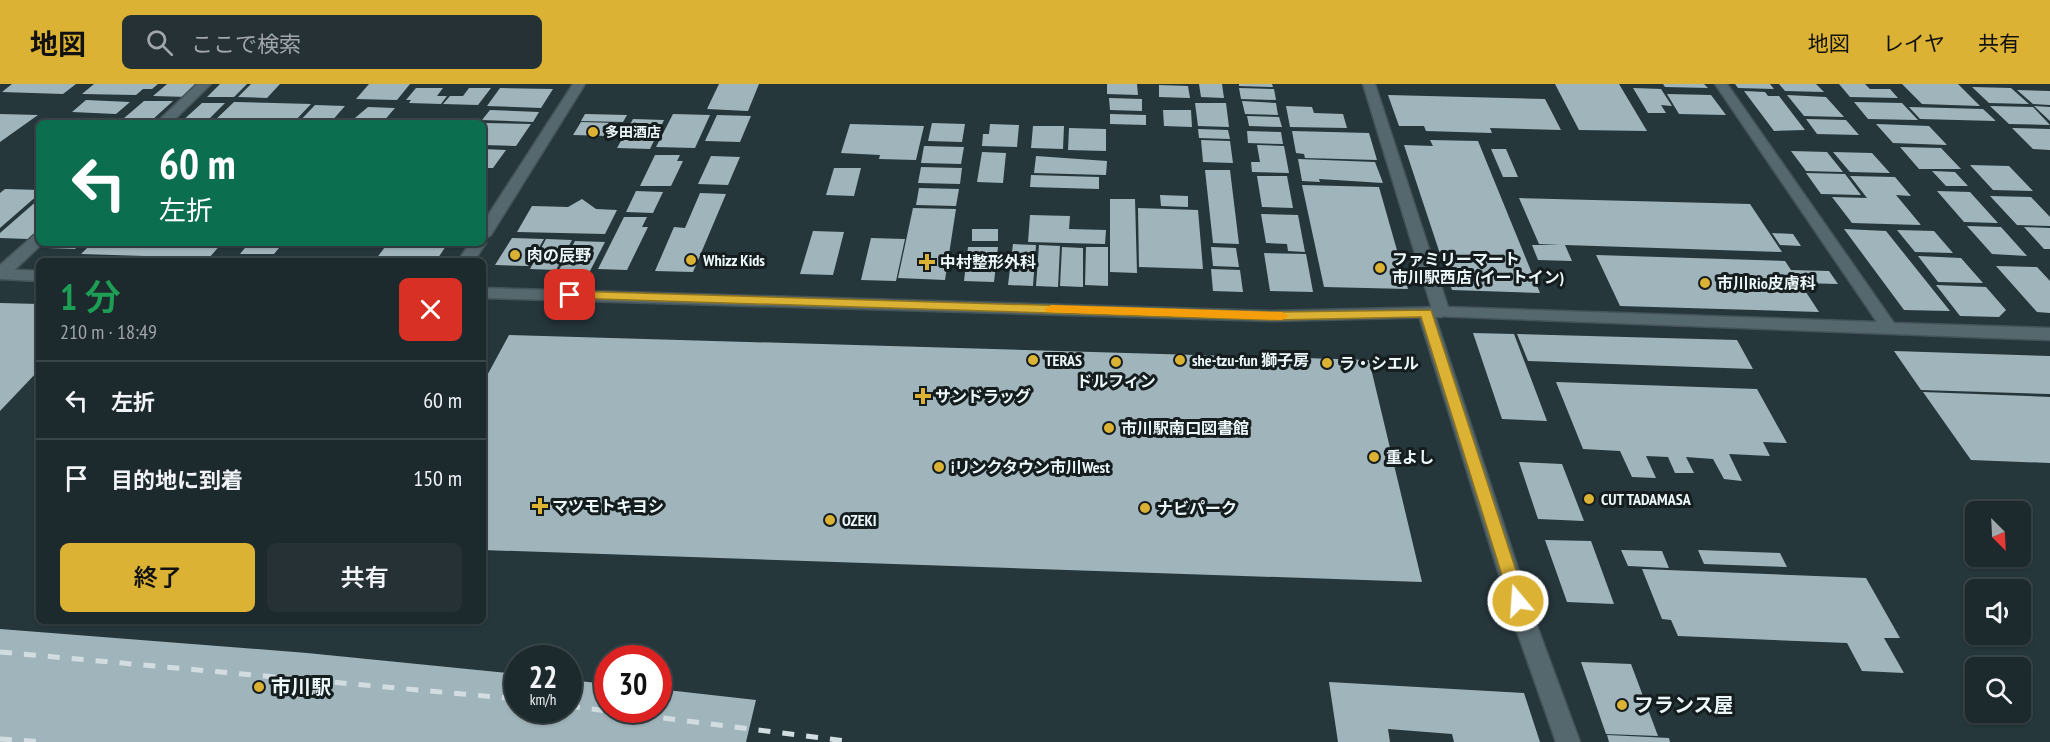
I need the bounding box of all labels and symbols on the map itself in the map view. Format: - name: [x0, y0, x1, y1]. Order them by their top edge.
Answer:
- place label: 多田酒店: [605, 123, 661, 141]
- marker: 多田酒店: [586, 125, 600, 139]
- place label: 肉の辰野: [527, 245, 591, 265]
- marker: 肉の辰野: [508, 248, 522, 262]
- place label: ファミリーマート 市川駅西店 (イートイン): [1392, 249, 1564, 287]
- place label: Whizz Kids: [702, 250, 765, 270]
- place label: 中村整形外科: [940, 252, 1036, 272]
- marker: Whizz Kids: [684, 253, 698, 267]
- marker: 中村整形外科: [918, 253, 936, 271]
- marker: ファミリーマート 市川駅西店 (イートイン): [1373, 261, 1387, 275]
- pin: [544, 269, 595, 320]
- place label: 市川Rio皮膚科: [1717, 273, 1816, 293]
- marker: 市川Rio皮膚科: [1698, 276, 1712, 290]
- place label: TERAS: [1045, 350, 1082, 370]
- place label: she-tzu-fun 獅子房: [1192, 350, 1309, 370]
- marker: TERAS: [1026, 353, 1040, 367]
- marker: she-tzu-fun 獅子房: [1173, 353, 1187, 367]
- place label: ラ・シエル: [1339, 353, 1419, 373]
- marker: ドルフィン: [1109, 355, 1123, 369]
- marker: ラ・シエル: [1320, 356, 1334, 370]
- place label: ドルフィン: [1076, 371, 1156, 391]
- place label: サンドラッグ: [935, 386, 1031, 406]
- marker: サンドラッグ: [916, 389, 930, 403]
- place label: 市川駅南口図書館: [1121, 418, 1249, 438]
- marker: 市川駅南口図書館: [1102, 421, 1116, 435]
- place label: 重よし: [1386, 447, 1434, 467]
- marker: 重よし: [1367, 450, 1381, 464]
- place label: iリンクタウン市川West: [951, 457, 1110, 477]
- marker: iリンクタウン市川West: [932, 460, 946, 474]
- place label: CUT TADAMASA: [1601, 489, 1692, 509]
- marker: CUT TADAMASA: [1582, 492, 1596, 506]
- place label: マツモトキヨシ: [552, 496, 664, 516]
- place label: ナビパーク: [1157, 498, 1237, 518]
- marker: マツモトキヨシ: [533, 499, 547, 513]
- marker: ナビパーク: [1138, 501, 1152, 515]
- north arrow: [1965, 501, 2031, 567]
- place label: OZEKI: [842, 510, 877, 530]
- marker: OZEKI: [823, 513, 837, 527]
- position arrow: [1486, 569, 1550, 633]
- speed limit sign: 30: [594, 645, 672, 723]
- place label: 市川駅: [271, 674, 331, 700]
- marker: 市川駅: [252, 680, 266, 694]
- place label: フランス屋: [1634, 692, 1734, 718]
- marker: フランス屋: [1615, 698, 1629, 712]

